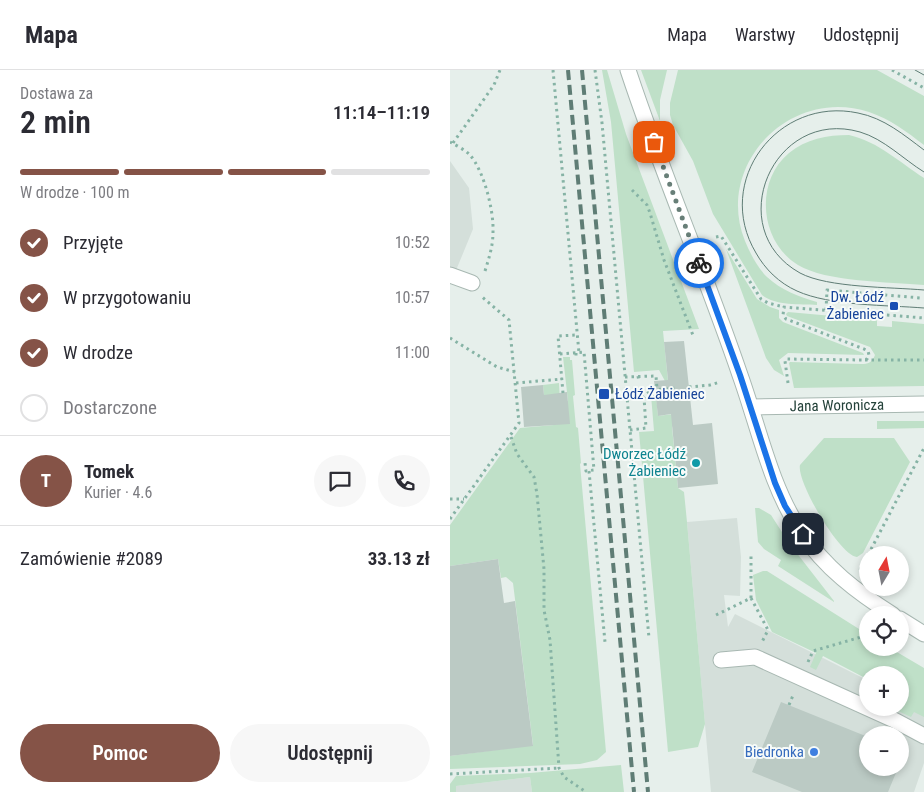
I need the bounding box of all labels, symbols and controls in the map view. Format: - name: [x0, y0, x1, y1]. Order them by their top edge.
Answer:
- text: Mapa: [25, 21, 78, 49]
- text: Mapa: [667, 24, 707, 45]
- text: Warstwy: [735, 24, 795, 45]
- text: Udostępnij: [823, 24, 899, 45]
- text: Dostawa za: [20, 84, 93, 103]
- text: 11:14–11:19: [333, 101, 430, 124]
- text: 2 min: [20, 103, 91, 141]
- pin: [633, 121, 675, 163]
- icon: bag: [640, 128, 668, 156]
- text: W drodze · 100 m: [20, 183, 130, 202]
- icon: check: [20, 229, 48, 257]
- text: Przyjęte: [63, 231, 123, 254]
- text: 10:52: [395, 233, 430, 252]
- courier: [674, 238, 724, 288]
- icon: bike: [685, 249, 713, 277]
- icon: check: [20, 284, 48, 312]
- text: W przygotowaniu: [63, 286, 191, 309]
- text: 10:57: [395, 288, 430, 307]
- place label: Dw. Łódź Żabieniec: [826, 288, 884, 323]
- marker: Dw. Łódź Żabieniec: [888, 300, 900, 312]
- icon: check: [20, 339, 48, 367]
- text: W drodze: [63, 341, 133, 364]
- text: 11:00: [395, 343, 430, 362]
- place label: Łódź Żabieniec: [615, 385, 705, 403]
- marker: Łódź Żabieniec: [597, 387, 611, 401]
- text: Dostarczone: [63, 396, 157, 419]
- street label: Jana Woronicza: [790, 396, 884, 415]
- place label: Dworzec Łódź Żabieniec: [603, 445, 686, 480]
- button: chat: [314, 455, 366, 507]
- button: phone: [378, 455, 430, 507]
- marker: Dworzec Łódź Żabieniec: [690, 457, 702, 469]
- text: Tomek: [84, 460, 134, 483]
- text: T: [41, 469, 51, 492]
- text: Kurier · 4.6: [84, 483, 152, 502]
- pin: [782, 513, 824, 555]
- icon: home: [789, 520, 817, 548]
- north arrow: [859, 546, 909, 596]
- map controls: [859, 546, 909, 776]
- text: Zamówienie #2089: [20, 547, 163, 570]
- text: 33.13 zł: [368, 547, 430, 570]
- button: locate: [859, 606, 909, 656]
- button: +: [859, 666, 909, 716]
- button: Pomoc: [20, 724, 220, 782]
- button: Udostępnij: [230, 724, 430, 782]
- button: −: [859, 726, 909, 776]
- place label: Biedronka: [745, 743, 804, 761]
- marker: Biedronka: [808, 746, 820, 758]

